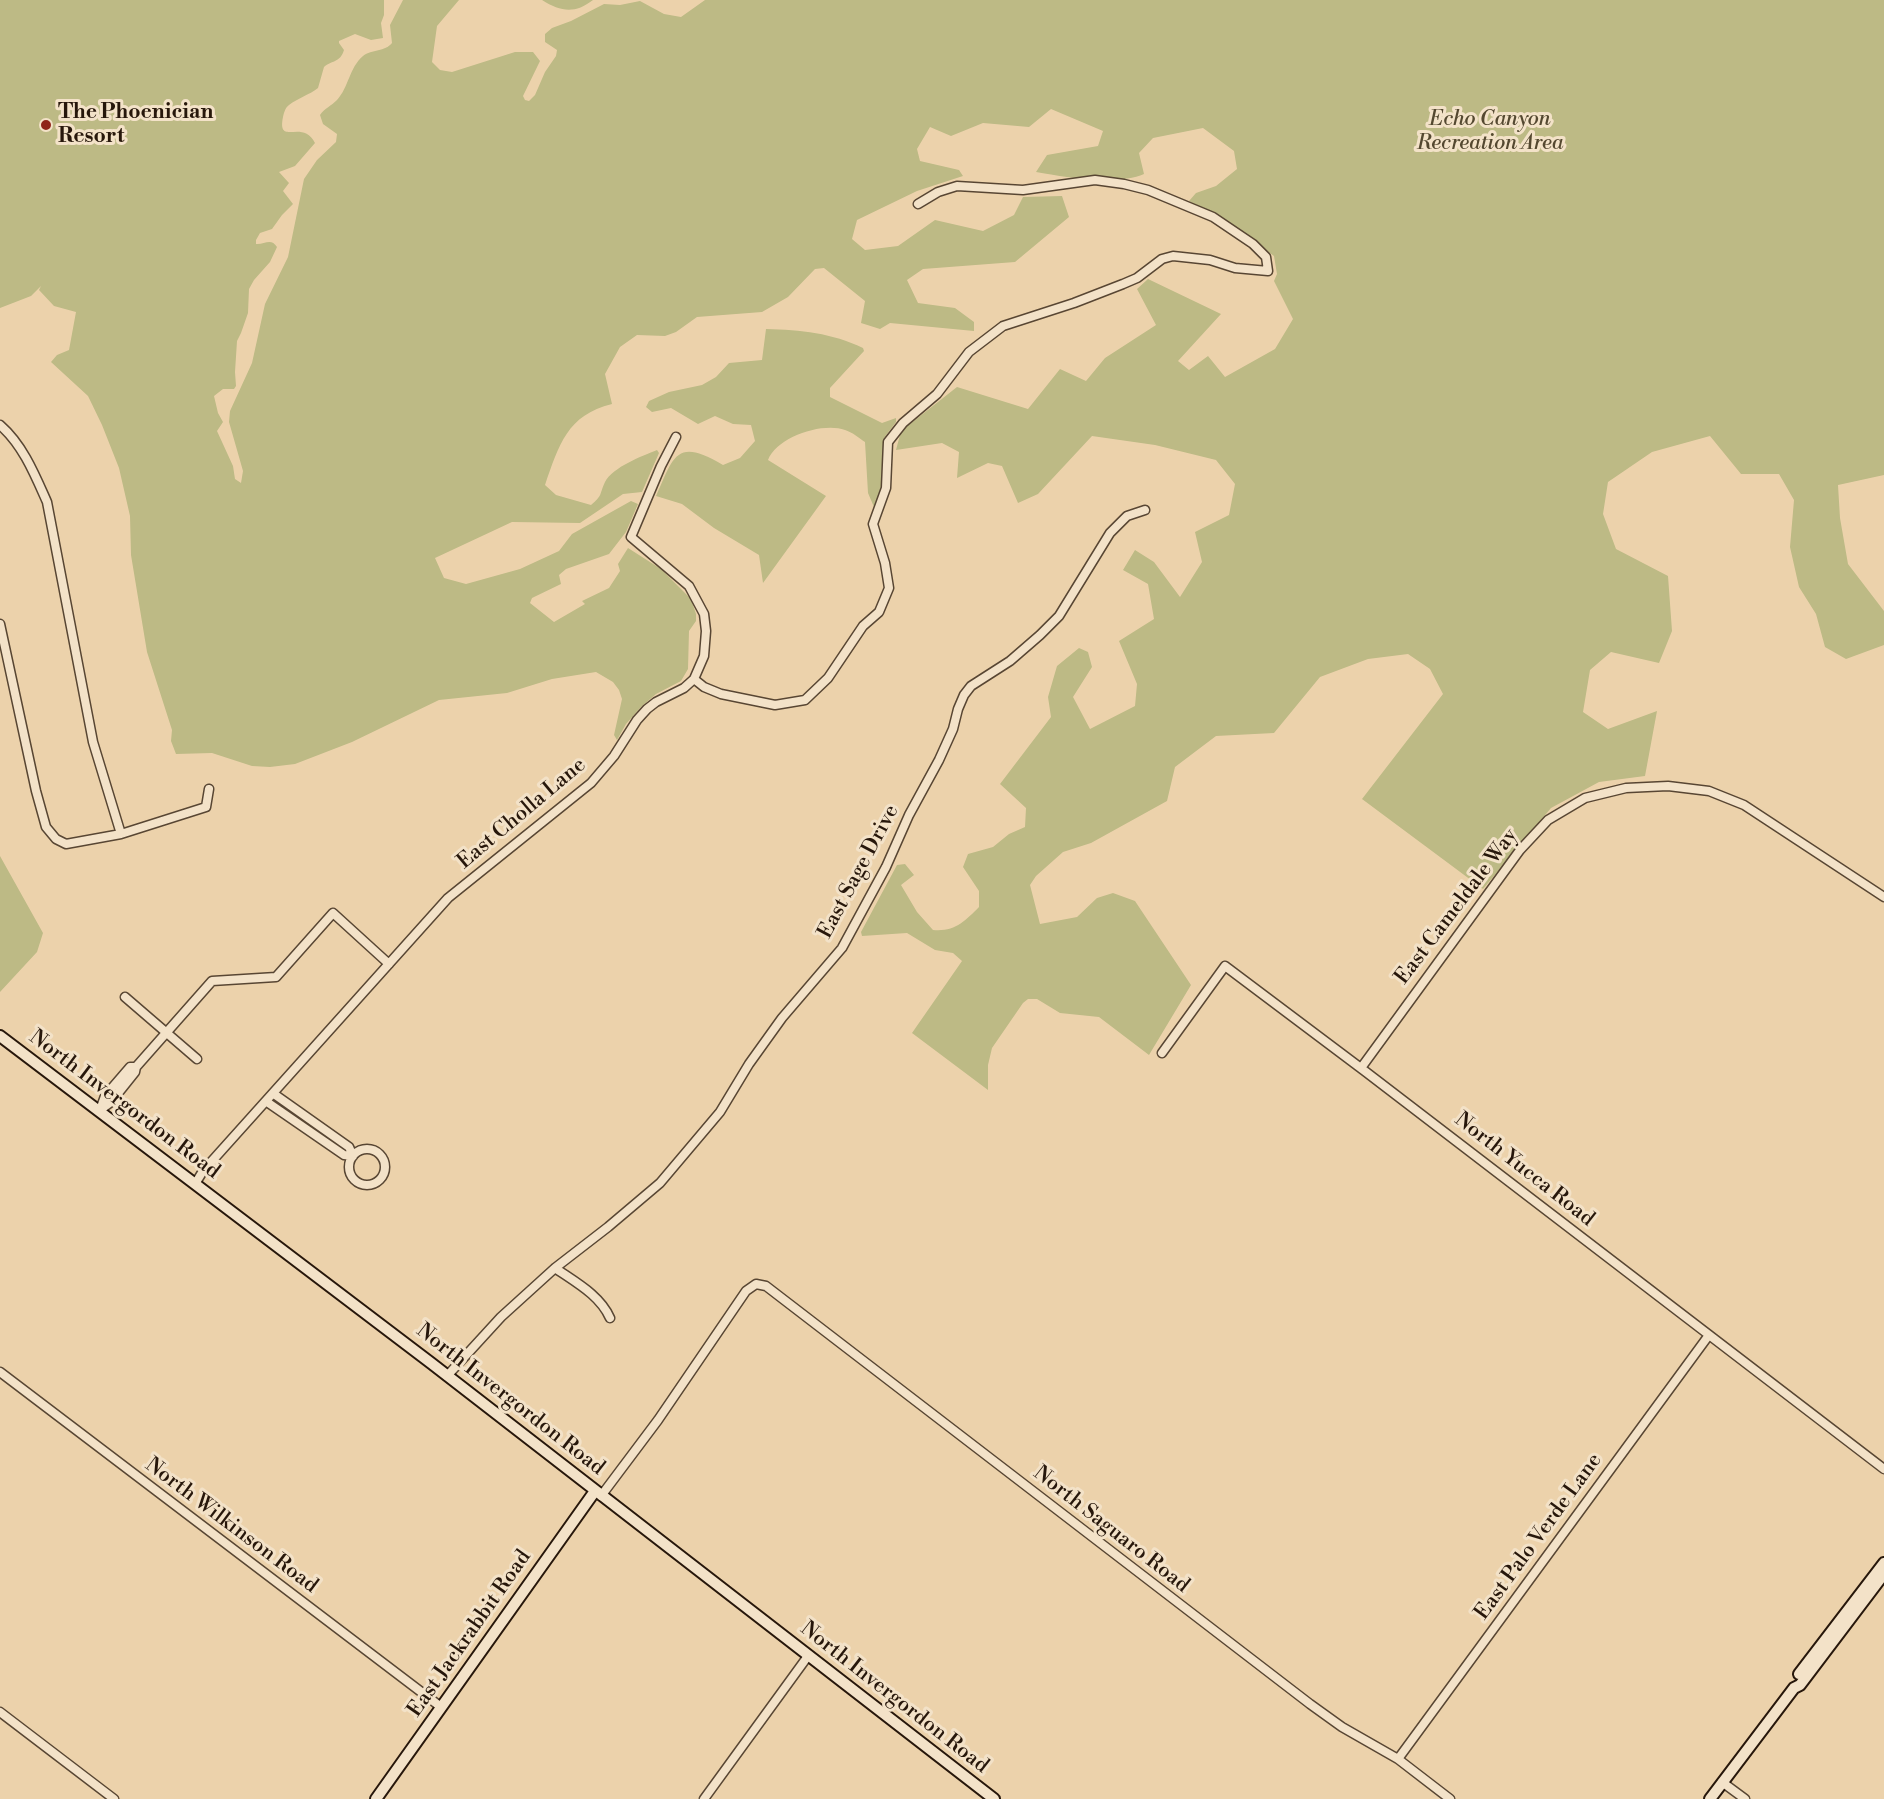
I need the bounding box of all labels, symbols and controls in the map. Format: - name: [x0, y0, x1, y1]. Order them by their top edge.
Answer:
- place label: The Phoenician Resort: [58, 100, 213, 150]
- park label: Echo Canyon Recreation Area: [1417, 107, 1563, 157]
- marker: The Phoenician Resort: [39, 118, 53, 132]
- street label: East Cholla Lane: [453, 753, 591, 875]
- street label: East Sage Drive: [813, 801, 905, 943]
- street label: East Cameldale Way: [1390, 824, 1524, 990]
- street label: North Invergordon Road: [24, 1025, 224, 1185]
- street label: North Yucca Road: [1449, 1108, 1599, 1232]
- street label: North Invergordon Road: [411, 1319, 609, 1481]
- street label: East Palo Verde Lane: [1470, 1449, 1608, 1625]
- street label: North Wilkinson Road: [140, 1453, 322, 1599]
- street label: North Saguaro Road: [1028, 1461, 1194, 1599]
- street label: East Jackrabbit Road: [403, 1546, 537, 1722]
- street label: North Invergordon Road: [795, 1617, 993, 1779]

